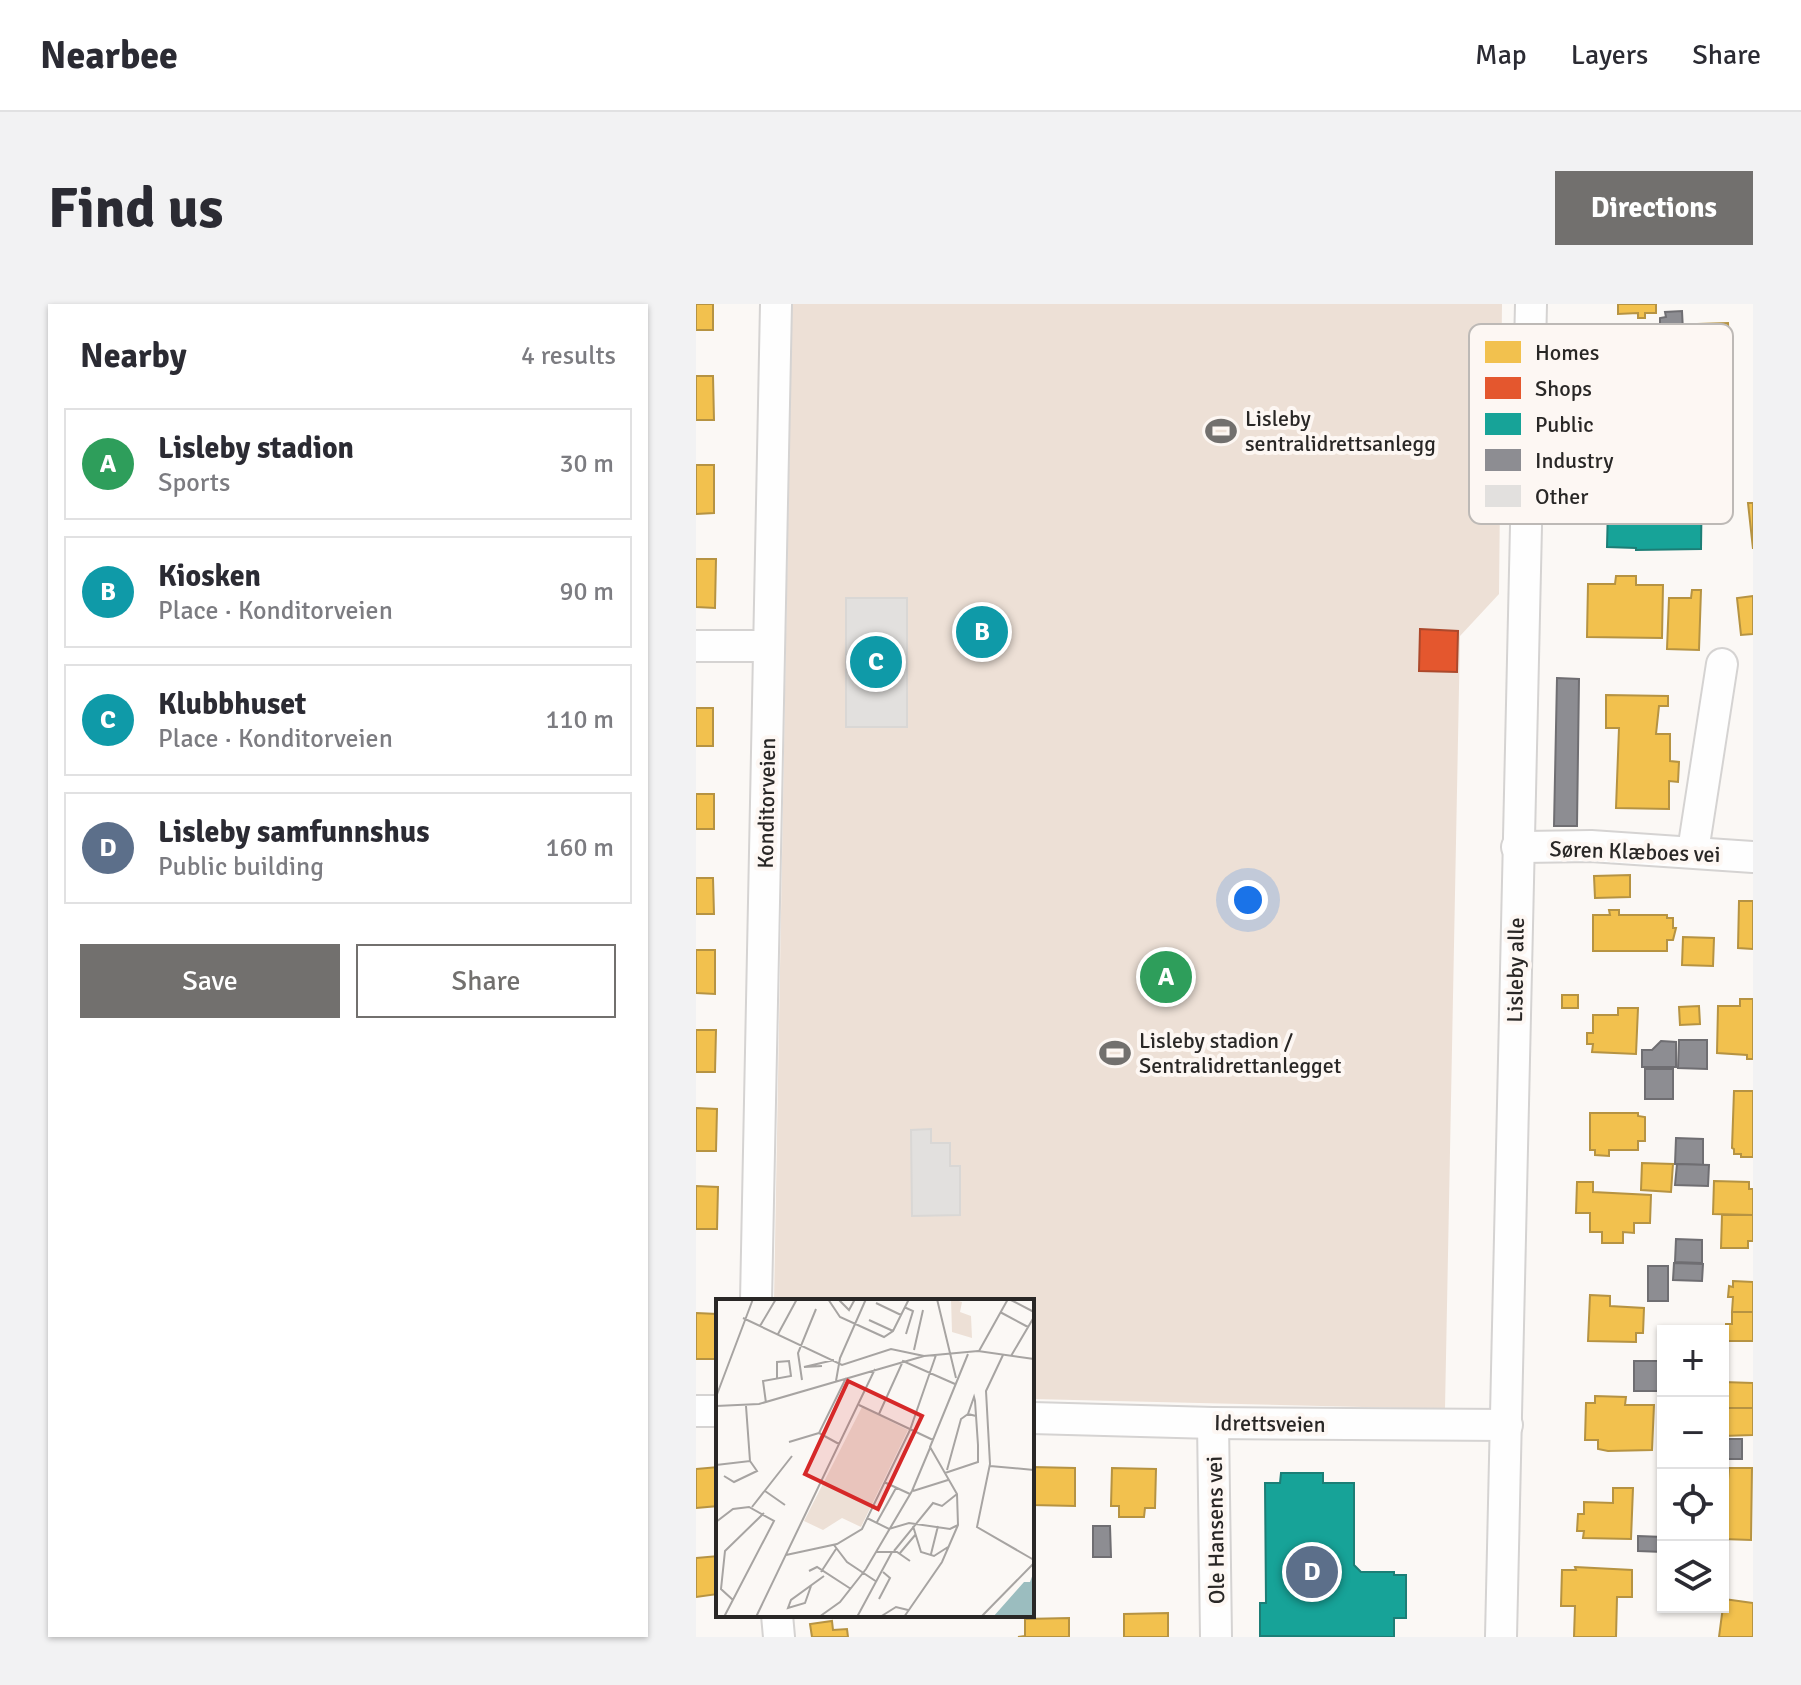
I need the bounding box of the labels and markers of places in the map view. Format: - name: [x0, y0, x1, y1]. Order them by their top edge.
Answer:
- place label: Lisleby sentralidrettsanlegg: [1245, 405, 1436, 457]
- sports icon: Lisleby sentralidrettsanlegg: [1204, 414, 1238, 448]
- pin: B: [956, 602, 1008, 662]
- pin: C: [850, 632, 902, 692]
- pin: A: [1140, 947, 1192, 1007]
- place label: Lisleby stadion / Sentralidrettanlegget: [1139, 1027, 1342, 1079]
- sports icon: Lisleby stadion / Sentralidrettanlegget: [1098, 1036, 1132, 1070]
- pin: D: [1286, 1542, 1338, 1602]

